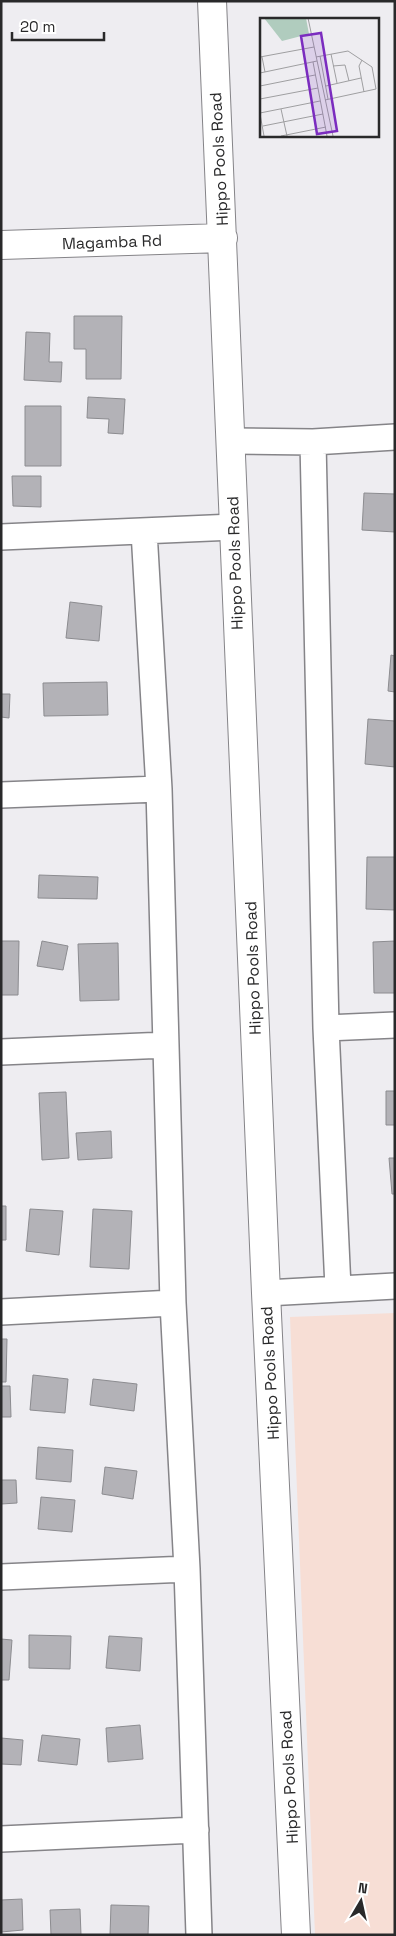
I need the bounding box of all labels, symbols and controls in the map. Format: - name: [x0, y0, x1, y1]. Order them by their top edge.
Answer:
- scale bar: [12, 10, 105, 42]
- text: 20 m: [20, 17, 55, 36]
- inset map: [260, 18, 378, 136]
- street label: Hippo Pools Road: [205, 92, 233, 226]
- street label: Magamba Rd: [62, 230, 162, 254]
- street label: Hippo Pools Road: [222, 496, 248, 630]
- street label: Hippo Pools Road: [240, 901, 266, 1035]
- street label: Hippo Pools Road: [256, 1306, 284, 1440]
- street label: Hippo Pools Road: [275, 1710, 303, 1844]
- north arrow: [336, 1876, 386, 1926]
- text: N: [357, 1879, 369, 1898]

